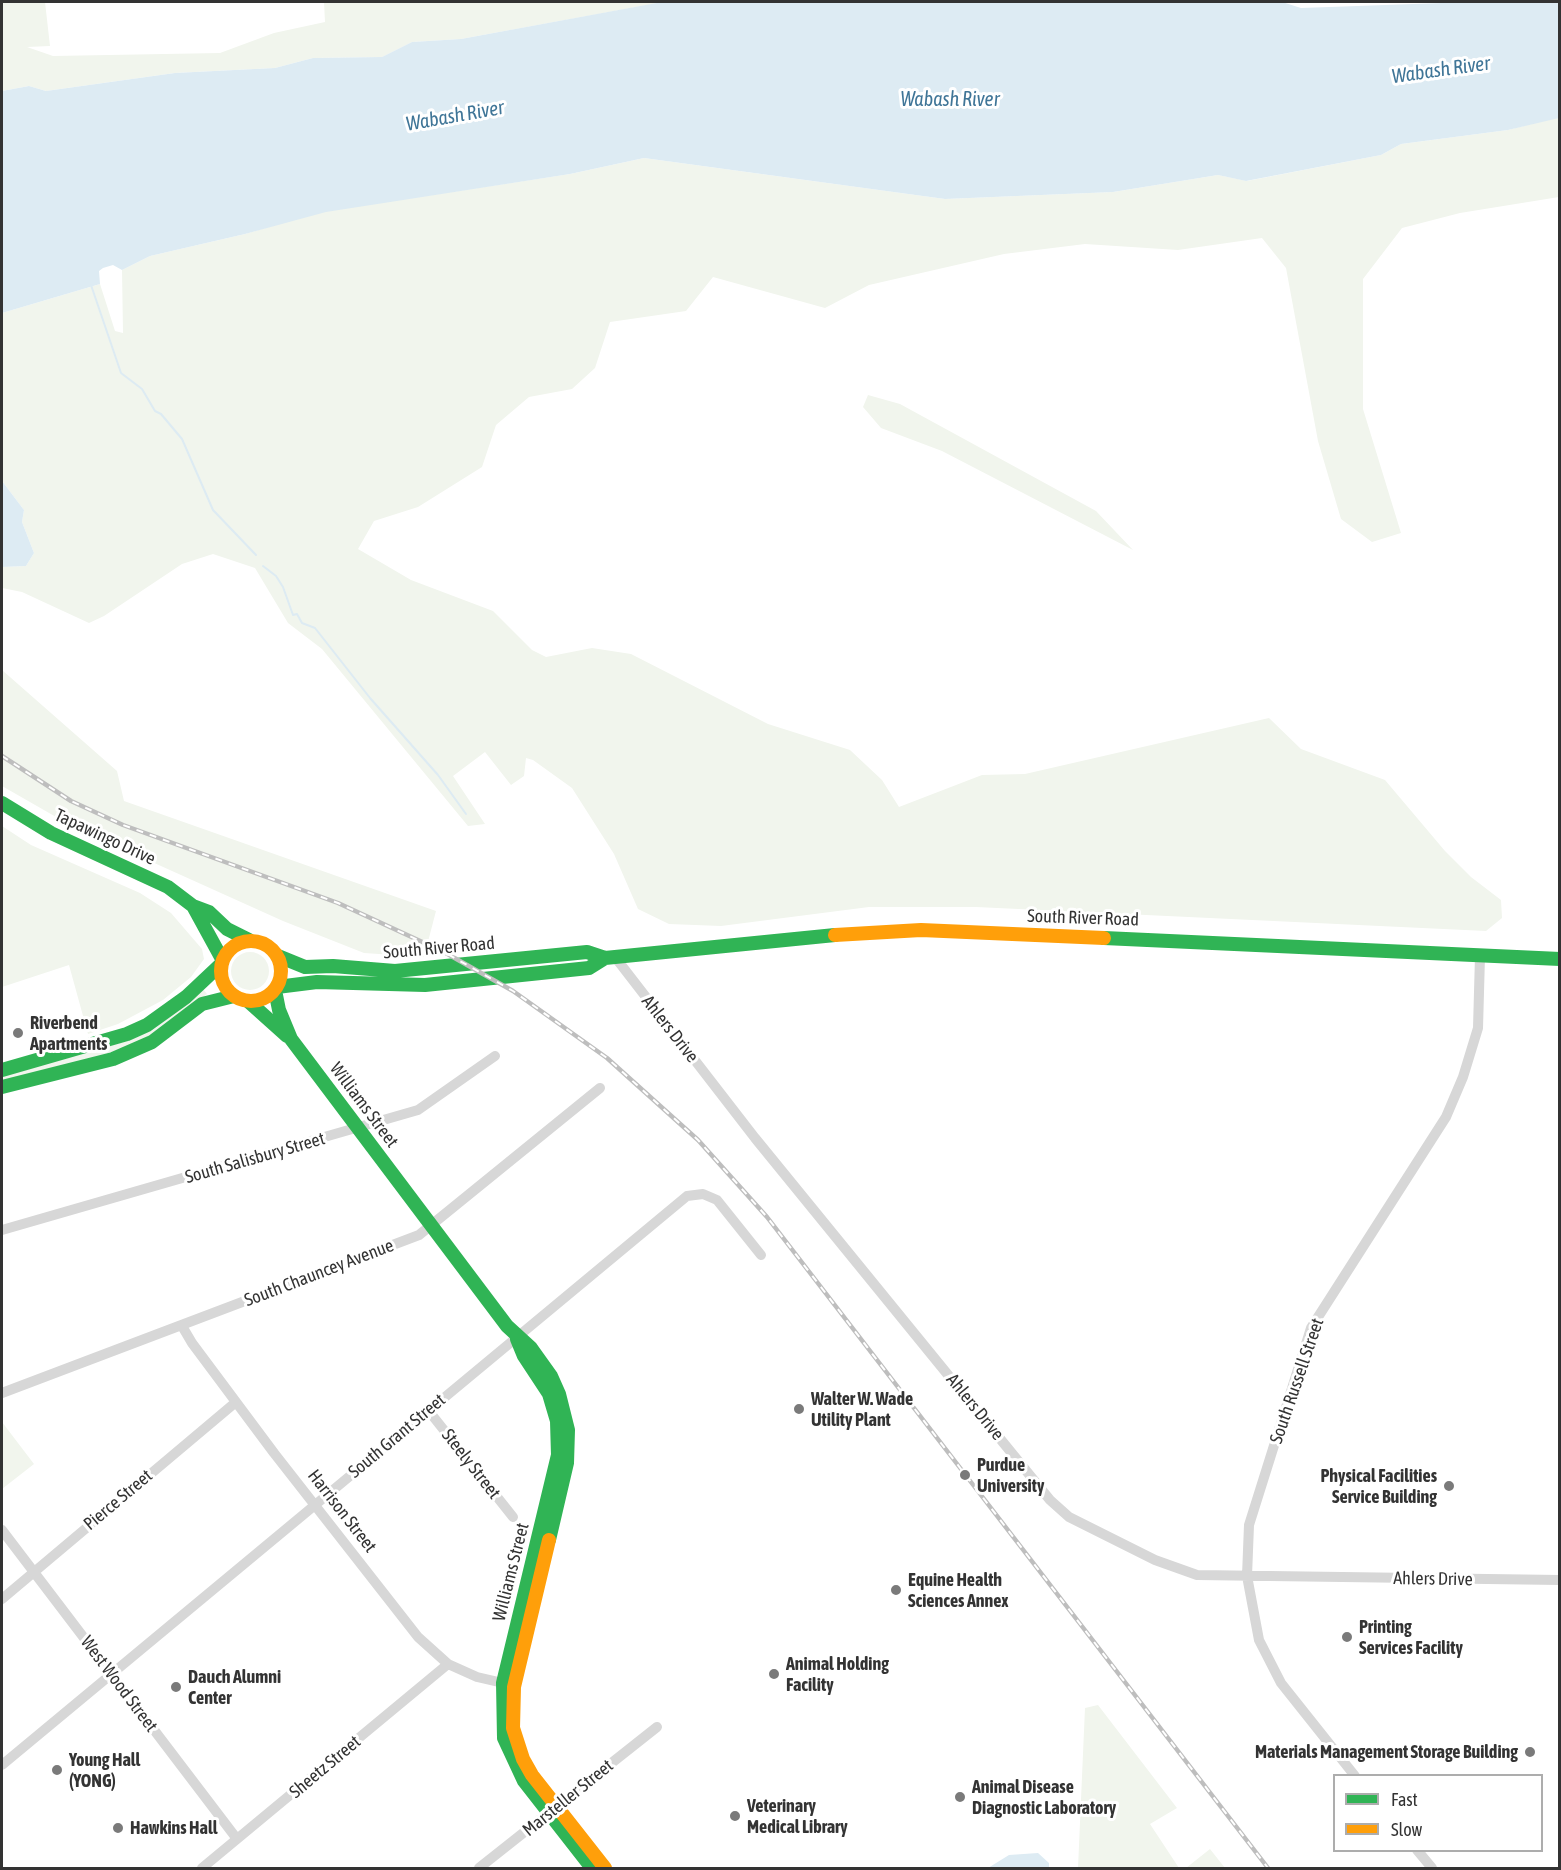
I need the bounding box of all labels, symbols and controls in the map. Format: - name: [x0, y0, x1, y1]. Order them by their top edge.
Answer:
- water label: Wabash River: [1390, 51, 1492, 89]
- water label: Wabash River: [900, 88, 1000, 112]
- water label: Wabash River: [404, 96, 506, 136]
- street label: Tapawingo Drive: [51, 804, 159, 870]
- street label: South River Road: [1027, 905, 1139, 931]
- street label: South River Road: [382, 932, 496, 964]
- street label: Ahlers Drive: [637, 991, 703, 1067]
- place label: Riverbend Apartments: [30, 1012, 107, 1054]
- marker: Riverbend Apartments: [11, 1026, 25, 1040]
- street label: Williams Street: [325, 1058, 403, 1152]
- street label: South Salisbury Street: [183, 1128, 327, 1188]
- street label: South Chauncey Avenue: [241, 1235, 397, 1311]
- street label: South Russell Street: [1265, 1315, 1329, 1447]
- street label: Ahlers Drive: [942, 1369, 1008, 1445]
- place label: Walter W. Wade Utility Plant: [811, 1388, 913, 1430]
- street label: South Grant Street: [344, 1389, 450, 1483]
- marker: Walter W. Wade Utility Plant: [792, 1402, 806, 1416]
- street label: Steely Street: [437, 1425, 505, 1503]
- place label: Purdue University: [977, 1454, 1044, 1496]
- street label: Pierce Street: [79, 1465, 157, 1535]
- street label: Harrison Street: [303, 1465, 381, 1557]
- place label: Physical Facilities Service Building: [1320, 1465, 1437, 1508]
- marker: Purdue University: [958, 1468, 972, 1482]
- marker: Physical Facilities Service Building: [1442, 1479, 1456, 1493]
- street label: Williams Street: [488, 1521, 534, 1623]
- street label: Ahlers Drive: [1393, 1568, 1473, 1590]
- place label: Equine Health Sciences Annex: [908, 1569, 1008, 1612]
- marker: Equine Health Sciences Annex: [889, 1583, 903, 1597]
- place label: Printing Services Facility: [1359, 1616, 1463, 1658]
- marker: Printing Services Facility: [1340, 1630, 1354, 1644]
- street label: West Wood Street: [76, 1632, 162, 1736]
- place label: Animal Holding Facility: [786, 1653, 889, 1696]
- place label: Dauch Alumni Center: [188, 1666, 281, 1708]
- marker: Animal Holding Facility: [767, 1667, 781, 1681]
- marker: Dauch Alumni Center: [169, 1680, 183, 1694]
- street label: Sheetz Street: [285, 1731, 365, 1803]
- place label: Materials Management Storage Building: [1255, 1741, 1518, 1763]
- marker: Materials Management Storage Building: [1523, 1745, 1537, 1759]
- place label: Young Hall (YONG): [69, 1749, 140, 1792]
- street label: Marsteller Street: [518, 1755, 618, 1841]
- marker: Young Hall (YONG): [50, 1763, 64, 1777]
- legend: [1333, 1774, 1543, 1852]
- place label: Animal Disease Diagnostic Laboratory: [972, 1776, 1116, 1818]
- text: Fast: [1391, 1789, 1418, 1810]
- marker: Animal Disease Diagnostic Laboratory: [953, 1790, 967, 1804]
- place label: Veterinary Medical Library: [747, 1795, 848, 1838]
- marker: Veterinary Medical Library: [728, 1809, 742, 1823]
- place label: Hawkins Hall: [130, 1817, 217, 1839]
- text: Slow: [1391, 1819, 1422, 1840]
- marker: Hawkins Hall: [111, 1821, 125, 1835]

